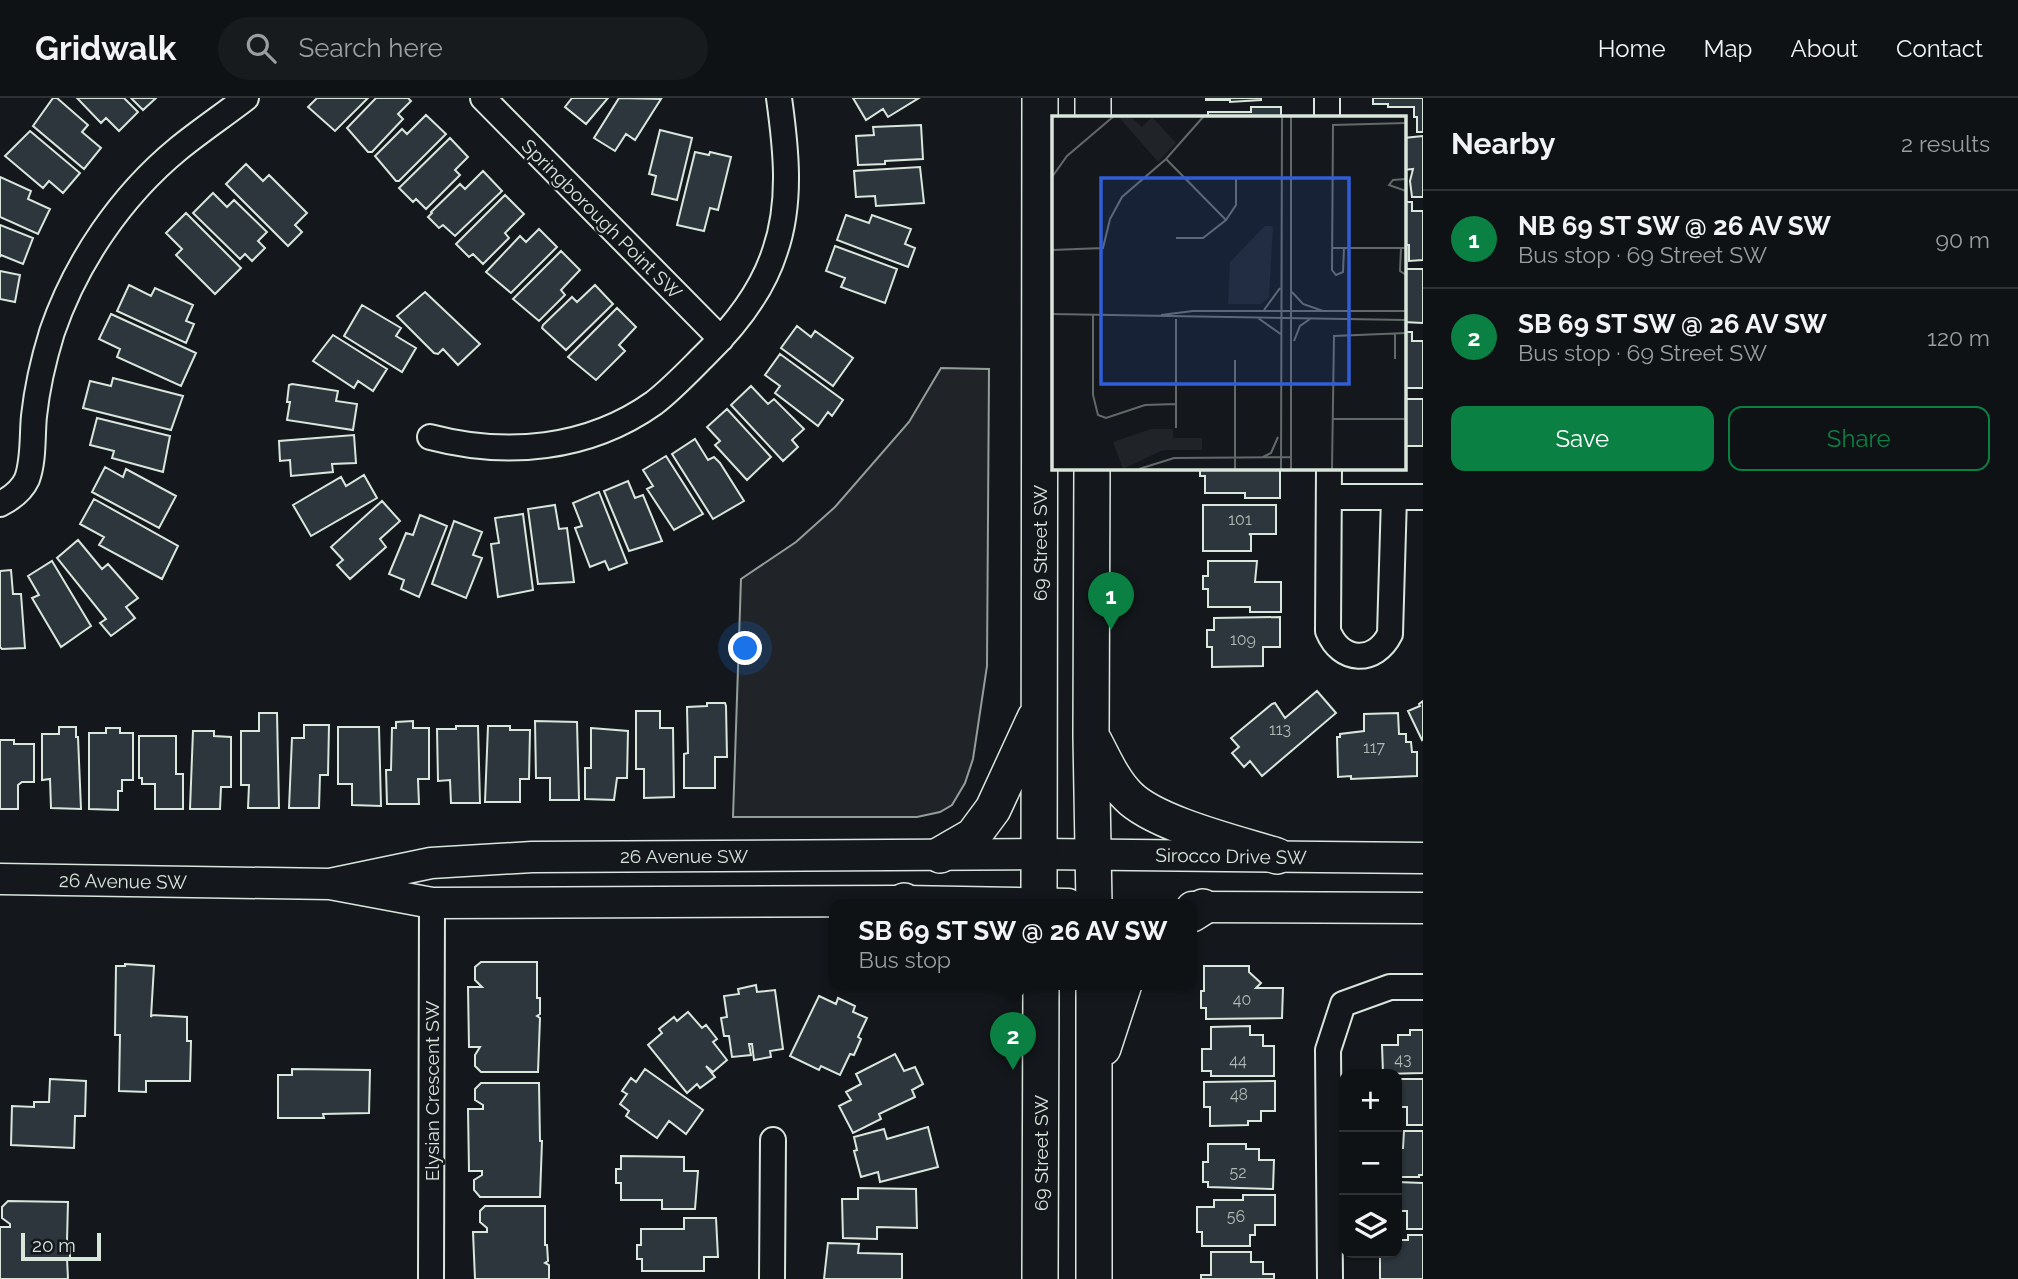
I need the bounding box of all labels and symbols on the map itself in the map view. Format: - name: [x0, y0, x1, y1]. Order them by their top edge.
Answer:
- inset map: [1052, 116, 1406, 469]
- street label: Springborough Point SW: [518, 135, 687, 304]
- street label: 69 Street SW: [1029, 485, 1051, 601]
- house number: 101: [1228, 510, 1252, 529]
- pin: 1: [1088, 572, 1134, 630]
- house number: 109: [1230, 630, 1256, 649]
- your location: [728, 631, 762, 665]
- house number: 113: [1269, 720, 1291, 739]
- house number: 117: [1363, 738, 1386, 757]
- street label: Sirocco Drive SW: [1155, 844, 1307, 868]
- street label: 26 Avenue SW: [620, 845, 748, 867]
- street label: 26 Avenue SW: [59, 869, 187, 893]
- house number: 40: [1233, 990, 1251, 1009]
- street label: Elysian Crescent SW: [421, 1001, 443, 1181]
- pin: 2: [990, 1012, 1036, 1070]
- house number: 43: [1394, 1050, 1412, 1069]
- house number: 44: [1229, 1051, 1247, 1070]
- house number: 48: [1230, 1085, 1248, 1104]
- street label: 69 Street SW: [1030, 1095, 1052, 1211]
- house number: 52: [1229, 1163, 1247, 1182]
- house number: 56: [1227, 1207, 1245, 1226]
- scale bar: [21, 1230, 102, 1262]

